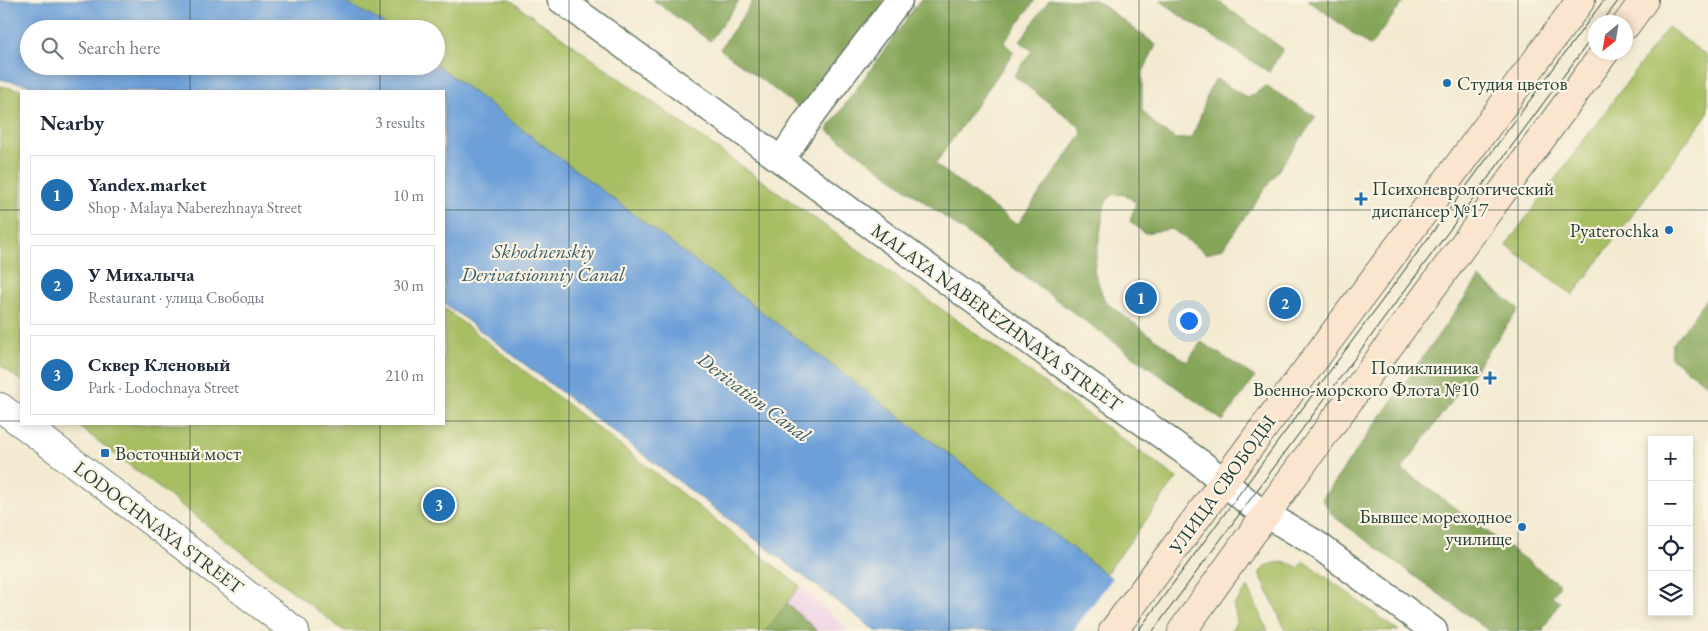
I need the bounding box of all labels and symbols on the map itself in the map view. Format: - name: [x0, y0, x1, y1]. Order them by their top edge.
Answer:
- north arrow: [1588, 15, 1633, 60]
- place label: Студия цветов: [1457, 71, 1568, 96]
- marker: Студия цветов: [1441, 77, 1453, 89]
- place label: Психоневрологический диспансер №17: [1372, 176, 1554, 223]
- marker: Психоневрологический диспансер №17: [1354, 192, 1368, 206]
- street label: MALAYA NABEREZHNAYA STREET: [866, 218, 1127, 417]
- place label: Pyaterochka: [1570, 218, 1659, 243]
- marker: Pyaterochka: [1663, 224, 1675, 236]
- water label: Skhodnenskiy Derivatsionniy Canal: [460, 238, 626, 287]
- pin: 1: [1125, 279, 1157, 317]
- pin: 2: [1269, 284, 1301, 322]
- your location: [1176, 308, 1202, 334]
- water label: Derivation Canal: [692, 346, 817, 449]
- place label: Поликлиника Военно-морского Флота №10: [1253, 355, 1479, 402]
- marker: Поликлиника Военно-морского Флота №10: [1483, 371, 1497, 385]
- street label: УЛИЦА СВОБОДЫ: [1163, 410, 1281, 560]
- place label: Восточный мост: [115, 441, 241, 466]
- marker: Восточный мост: [99, 447, 111, 459]
- street label: LODOCHNAYA STREET: [69, 455, 249, 600]
- pin: 3: [423, 486, 455, 524]
- place label: Бывшее мореходное училище: [1359, 504, 1512, 551]
- marker: Бывшее мореходное училище: [1516, 521, 1528, 533]

